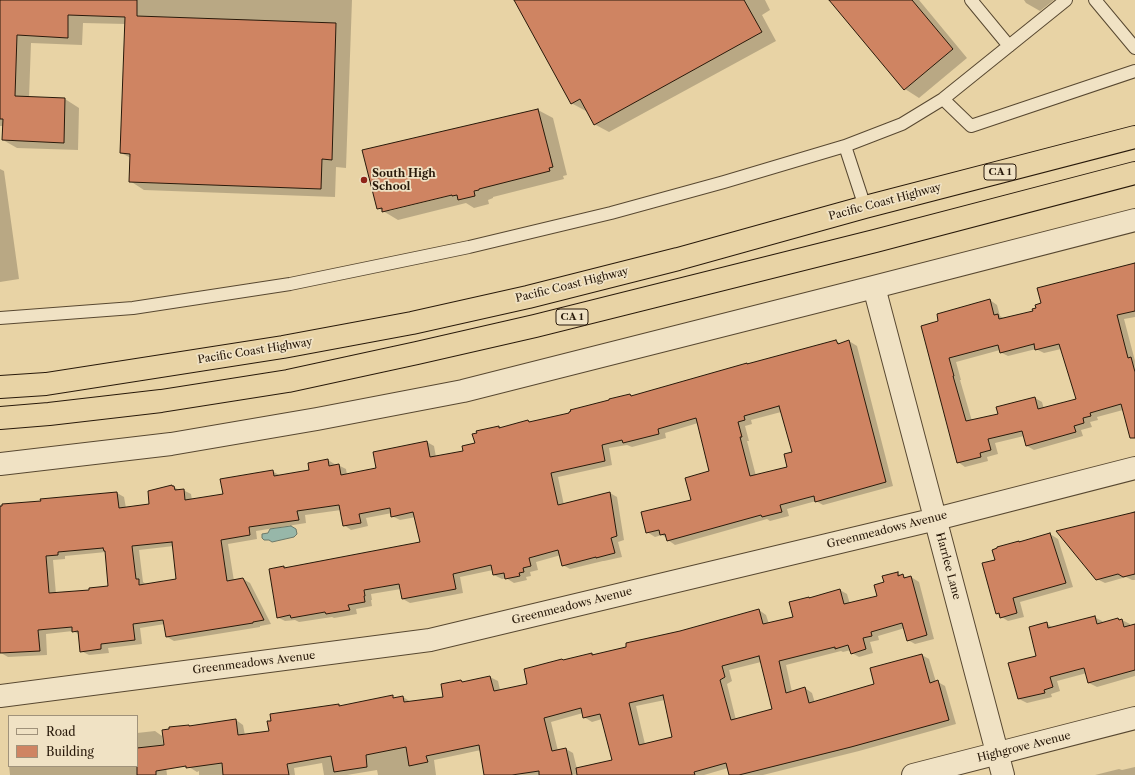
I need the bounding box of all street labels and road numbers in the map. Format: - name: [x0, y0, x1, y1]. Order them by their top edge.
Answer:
- road number: CA 1: [984, 164, 1016, 180]
- street label: Pacific Coast Highway: [827, 181, 943, 223]
- street label: Pacific Coast Highway: [514, 265, 630, 305]
- road number: CA 1: [556, 309, 588, 325]
- street label: Pacific Coast Highway: [197, 335, 313, 367]
- street label: Greenmeadows Avenue: [825, 509, 949, 551]
- street label: Harrlee Lane: [933, 531, 963, 601]
- street label: Greenmeadows Avenue: [510, 585, 634, 627]
- street label: Greenmeadows Avenue: [192, 649, 316, 677]
- street label: Highgrove Avenue: [976, 729, 1072, 765]

